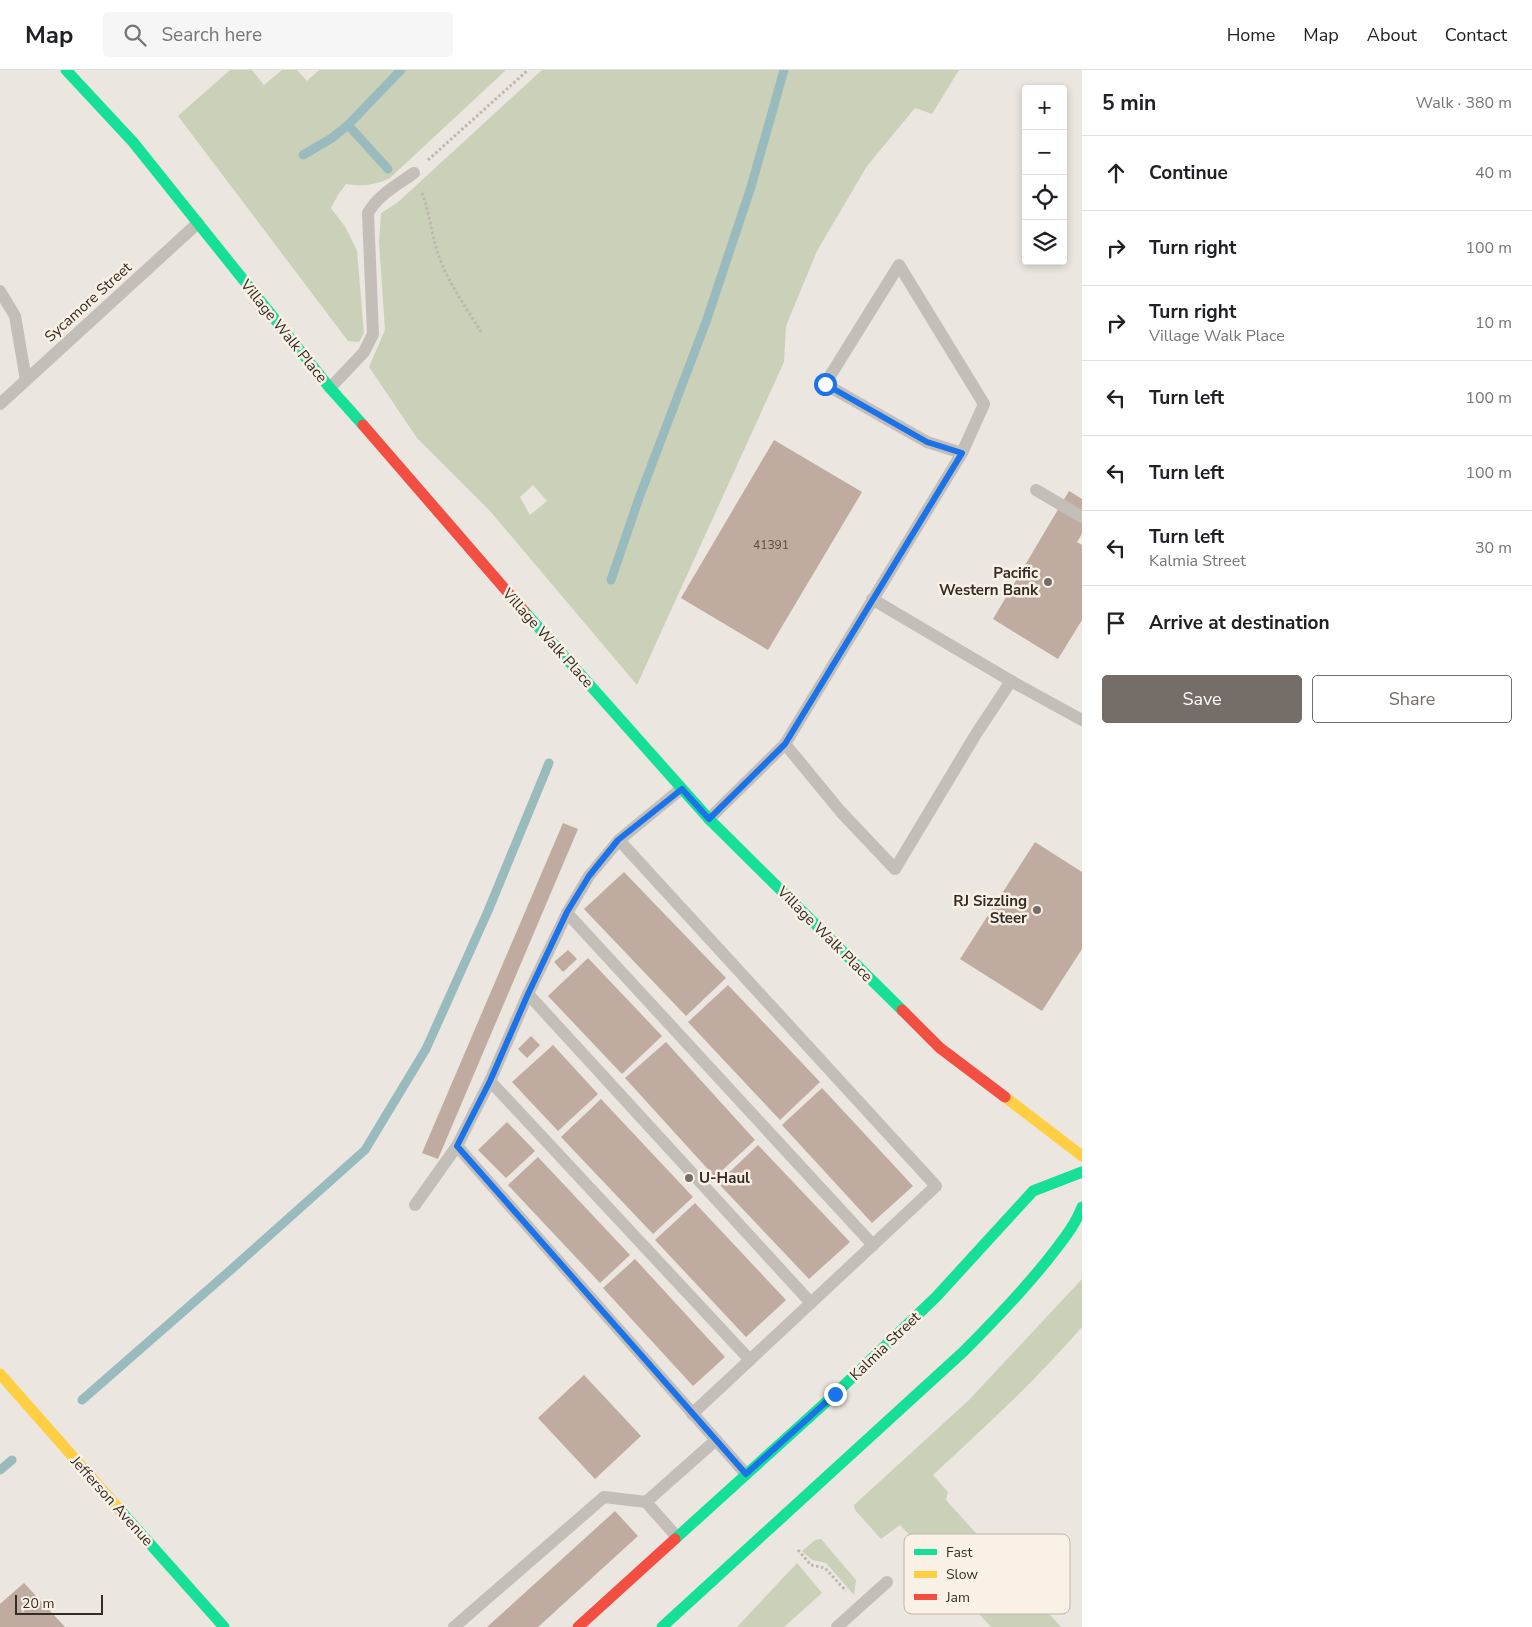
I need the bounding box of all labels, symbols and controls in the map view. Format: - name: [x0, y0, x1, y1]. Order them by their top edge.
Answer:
- search box: [103, 12, 453, 57]
- text: Map: [25, 19, 73, 51]
- icon: search: [121, 21, 149, 49]
- text: Search here: [161, 22, 262, 48]
- text: Home: [1227, 23, 1275, 47]
- text: Map: [1303, 23, 1339, 47]
- text: About: [1367, 23, 1417, 47]
- text: Contact: [1445, 23, 1507, 47]
- map controls: [1022, 85, 1067, 265]
- button: +: [1022, 85, 1067, 130]
- text: 5 min: [1102, 89, 1156, 117]
- text: Walk · 380 m: [1416, 92, 1512, 114]
- button: −: [1022, 130, 1067, 175]
- icon: ahead: [1102, 159, 1130, 187]
- text: Continue: [1149, 160, 1228, 186]
- text: 40 m: [1475, 162, 1512, 184]
- button: locate: [1022, 175, 1067, 220]
- button: layers: [1022, 220, 1067, 265]
- icon: right: [1102, 234, 1130, 262]
- text: Turn right: [1149, 235, 1236, 261]
- text: 100 m: [1465, 237, 1512, 259]
- street label: Sycamore Street: [40, 257, 136, 346]
- street label: Village Walk Place: [236, 274, 332, 387]
- text: Turn right: [1149, 299, 1236, 325]
- icon: right: [1102, 309, 1130, 337]
- text: 10 m: [1475, 312, 1512, 334]
- text: Village Walk Place: [1149, 325, 1285, 347]
- route start: [814, 373, 837, 396]
- icon: left: [1102, 384, 1130, 412]
- text: Turn left: [1149, 385, 1224, 411]
- text: 100 m: [1465, 387, 1512, 409]
- icon: left: [1102, 459, 1130, 487]
- text: Turn left: [1149, 460, 1224, 486]
- text: 100 m: [1465, 462, 1512, 484]
- text: Turn left: [1149, 524, 1224, 550]
- icon: left: [1102, 534, 1130, 562]
- house number: 41391: [753, 537, 789, 553]
- text: 30 m: [1475, 537, 1512, 559]
- text: Kalmia Street: [1149, 550, 1246, 572]
- place label: Pacific Western Bank: [939, 563, 1039, 600]
- marker: Pacific Western Bank: [1042, 576, 1054, 588]
- street label: Village Walk Place: [497, 583, 598, 692]
- icon: arrive: [1102, 609, 1130, 637]
- text: Arrive at destination: [1149, 610, 1330, 636]
- button: Save: [1102, 675, 1302, 723]
- button: Share: [1312, 675, 1512, 723]
- street label: Village Walk Place: [772, 881, 877, 986]
- place label: RJ Sizzling Steer: [953, 891, 1027, 928]
- marker: RJ Sizzling Steer: [1031, 904, 1043, 916]
- place label: U-Haul: [699, 1168, 750, 1188]
- marker: U-Haul: [683, 1172, 695, 1184]
- street label: Kalmia Street: [845, 1307, 925, 1385]
- route end: [824, 1383, 847, 1406]
- street label: Jefferson Avenue: [66, 1451, 158, 1550]
- legend: [904, 1534, 1070, 1614]
- text: Fast: [946, 1543, 972, 1562]
- text: Slow: [946, 1565, 978, 1584]
- text: Jam: [945, 1588, 970, 1607]
- scale bar: [15, 1592, 102, 1615]
- text: 20 m: [22, 1594, 54, 1613]

